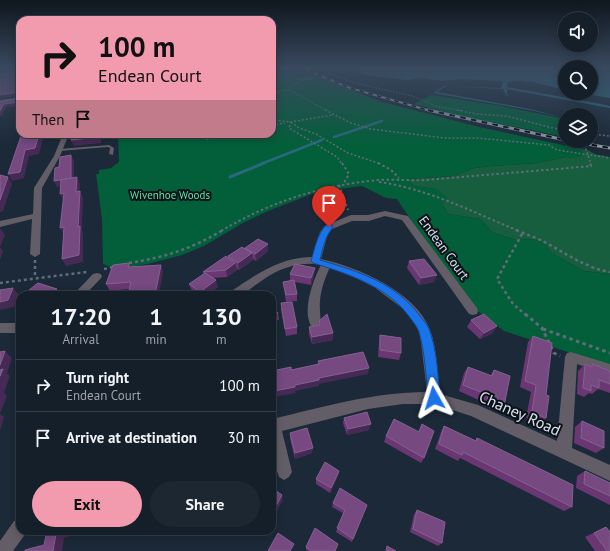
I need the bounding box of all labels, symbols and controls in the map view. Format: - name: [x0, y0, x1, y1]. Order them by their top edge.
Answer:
- map controls: [558, 12, 598, 148]
- button: sound: [558, 12, 598, 52]
- text: 100 m: [98, 28, 175, 65]
- icon: right: [32, 32, 84, 84]
- button: search: [558, 60, 598, 100]
- text: Endean Court: [98, 64, 202, 87]
- icon: arrive: [72, 108, 94, 130]
- button: layers: [558, 108, 598, 148]
- text: Then: [32, 110, 64, 129]
- pin: [312, 186, 346, 227]
- park label: Wivenhoe Woods: [130, 188, 210, 202]
- icon: arrive: [318, 192, 340, 214]
- street label: Endean Court: [415, 213, 473, 284]
- text: 17:20: [50, 301, 111, 332]
- text: 1: [149, 301, 163, 332]
- text: 130: [201, 301, 242, 332]
- text: Arrival: [63, 331, 99, 348]
- text: min: [145, 331, 167, 348]
- text: m: [216, 331, 227, 348]
- text: Turn right: [66, 368, 129, 387]
- icon: right: [32, 375, 54, 397]
- text: 100 m: [219, 376, 260, 395]
- position arrow: [413, 377, 455, 419]
- street label: Chaney Road: [476, 386, 564, 440]
- text: Endean Court: [66, 387, 141, 404]
- icon: arrive: [32, 427, 54, 449]
- text: Arrive at destination: [66, 428, 197, 447]
- text: 30 m: [227, 428, 260, 447]
- button: Exit: [32, 481, 142, 527]
- button: Share: [150, 481, 260, 527]

